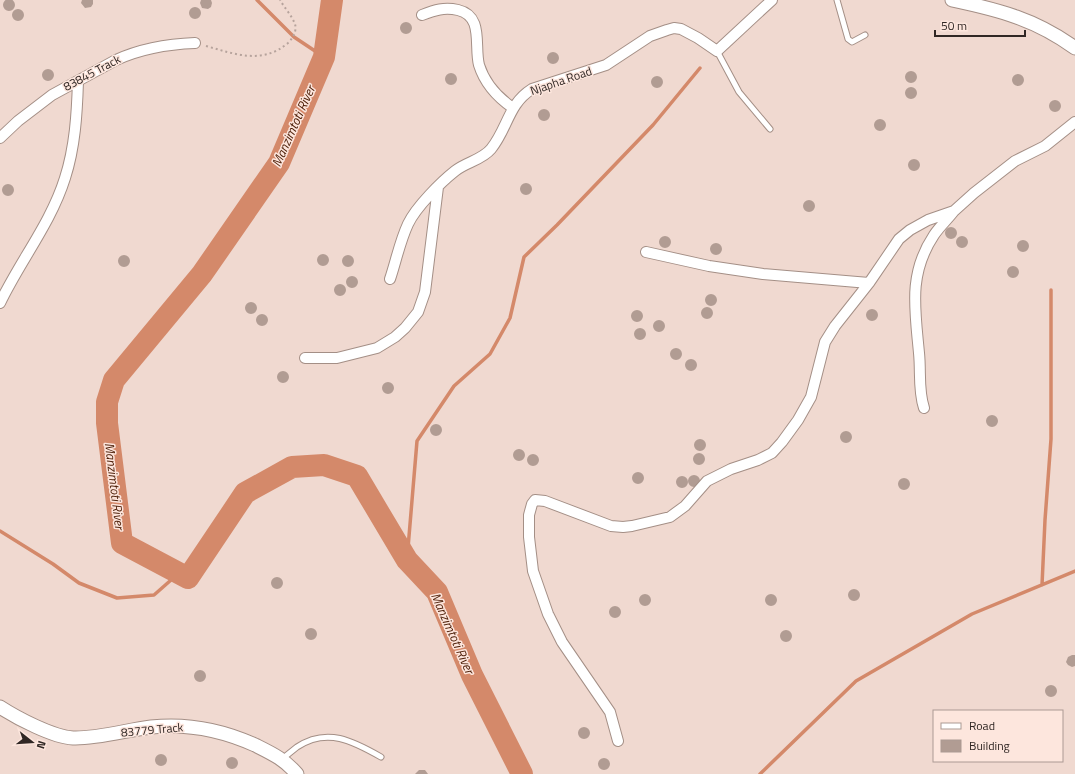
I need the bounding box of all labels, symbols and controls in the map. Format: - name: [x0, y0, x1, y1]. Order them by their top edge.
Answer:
- scale bar: [935, 12, 1025, 38]
- text: 50 m: [941, 16, 967, 35]
- street label: 83845 Track: [60, 49, 124, 96]
- street label: Njapha Road: [527, 61, 594, 100]
- water label: Manzimtoti River: [266, 80, 321, 170]
- water label: Manzimtoti River: [100, 441, 130, 532]
- water label: Manzimtoti River: [426, 589, 481, 679]
- legend: [933, 710, 1063, 762]
- text: Road: [969, 716, 995, 735]
- street label: 83779 Track: [120, 717, 184, 742]
- north arrow: [12, 722, 52, 762]
- text: Building: [969, 736, 1010, 755]
- text: N: [33, 739, 50, 751]

